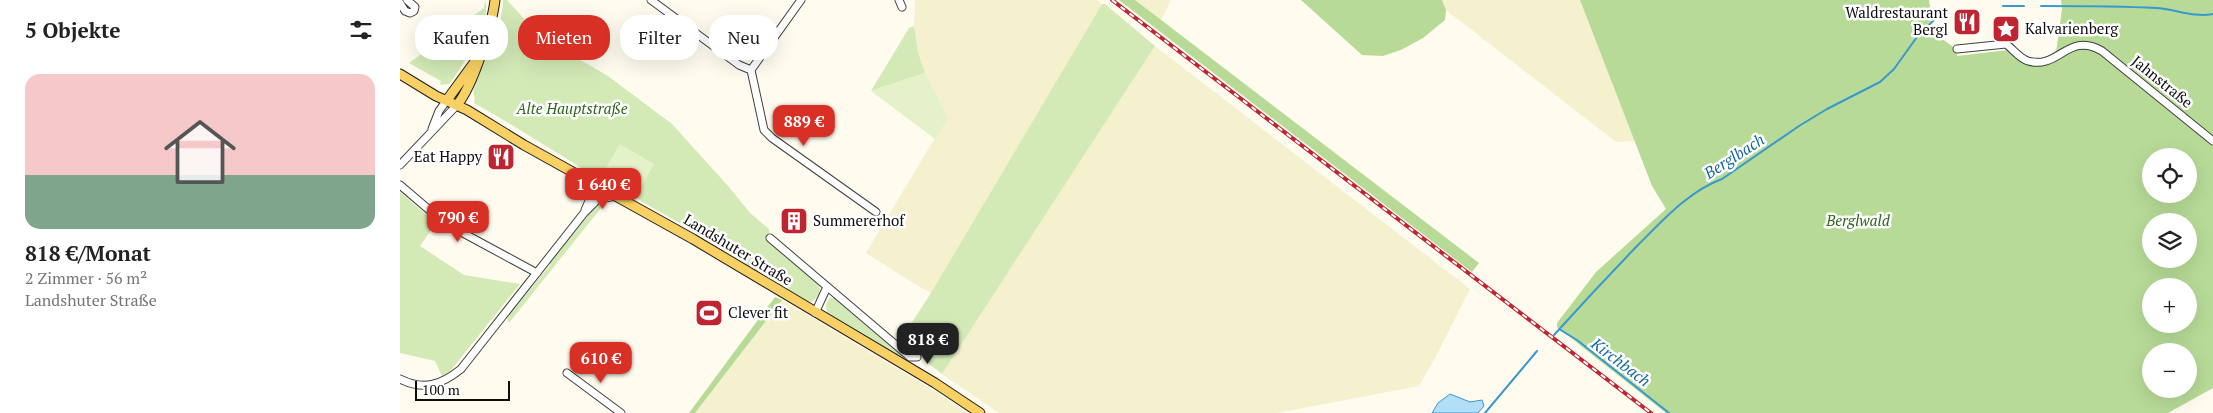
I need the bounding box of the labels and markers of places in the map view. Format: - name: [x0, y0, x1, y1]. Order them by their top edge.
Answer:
- place label: Waldrestaurant Bergl: [1845, 2, 1948, 39]
- restaurant icon: Waldrestaurant Bergl: [1952, 7, 1982, 37]
- place icon: Kalvarienberg: [1991, 14, 2021, 44]
- place label: Kalvarienberg: [2025, 18, 2119, 38]
- pin: 889 €: [769, 104, 839, 147]
- restaurant icon: Eat Happy: [486, 142, 516, 172]
- place label: Eat Happy: [414, 146, 482, 166]
- pin: 1 640 €: [557, 168, 649, 210]
- pin: 790 €: [423, 200, 493, 243]
- building icon: Summererhof: [779, 206, 809, 236]
- place label: Summererhof: [813, 210, 905, 230]
- sports icon: Clever fit: [694, 298, 724, 328]
- place label: Clever fit: [728, 302, 789, 322]
- pin: 818 €: [893, 322, 963, 365]
- pin: 610 €: [566, 342, 636, 384]

